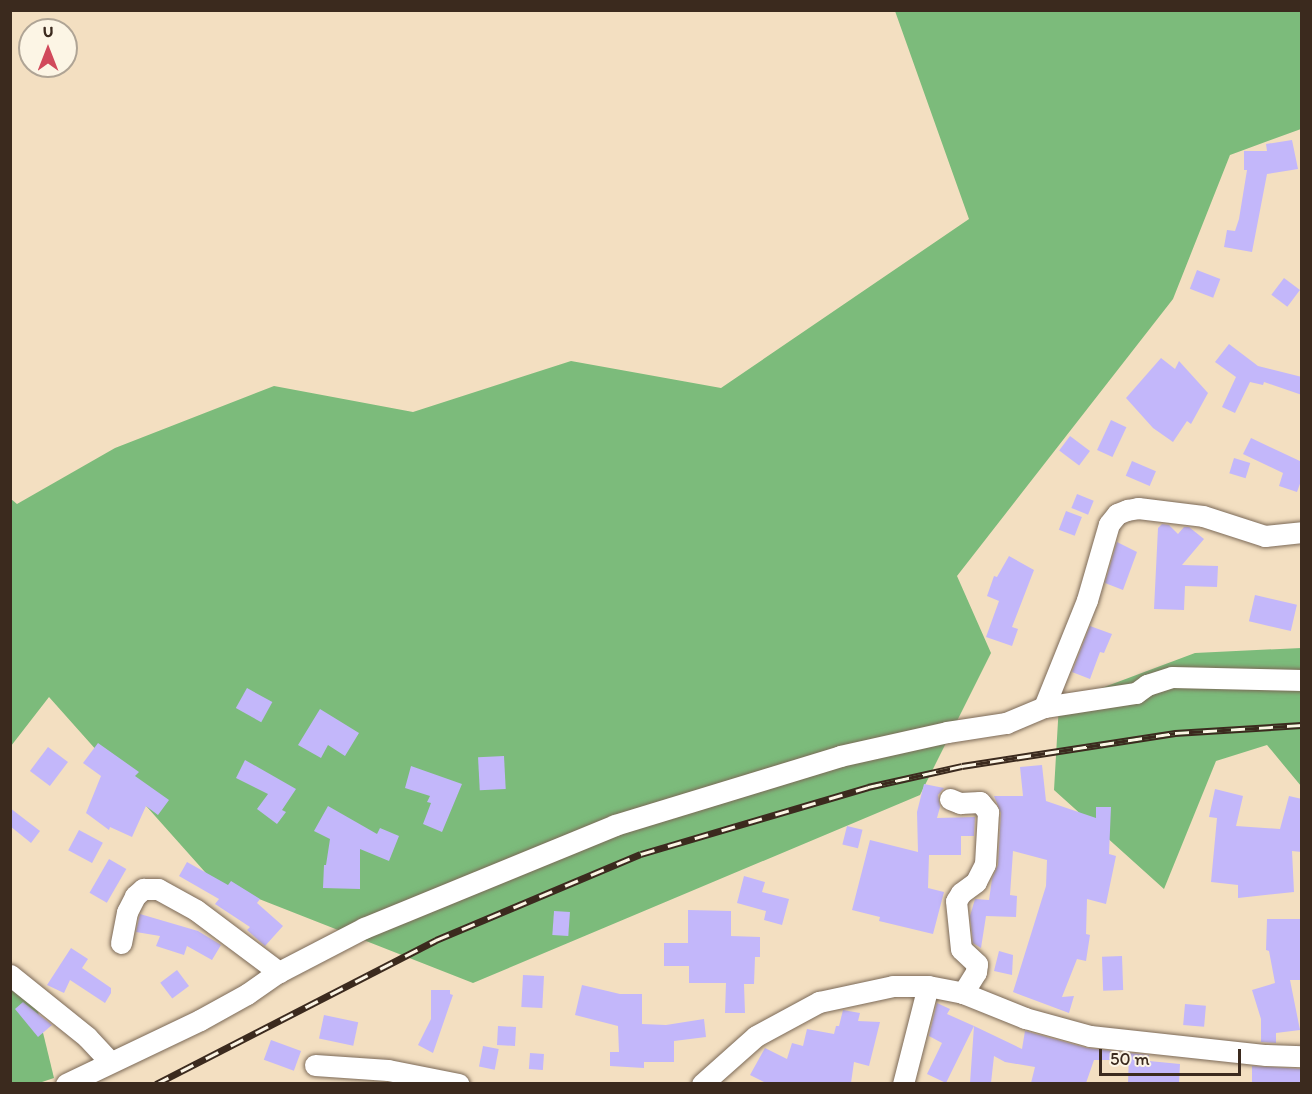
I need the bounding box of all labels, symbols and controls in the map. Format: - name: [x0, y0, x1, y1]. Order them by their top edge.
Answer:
- north arrow: [18, 18, 78, 78]
- text: U: [43, 22, 53, 41]
- scale bar: [1102, 1037, 1244, 1075]
- text: 50 m: [1110, 1048, 1150, 1070]

